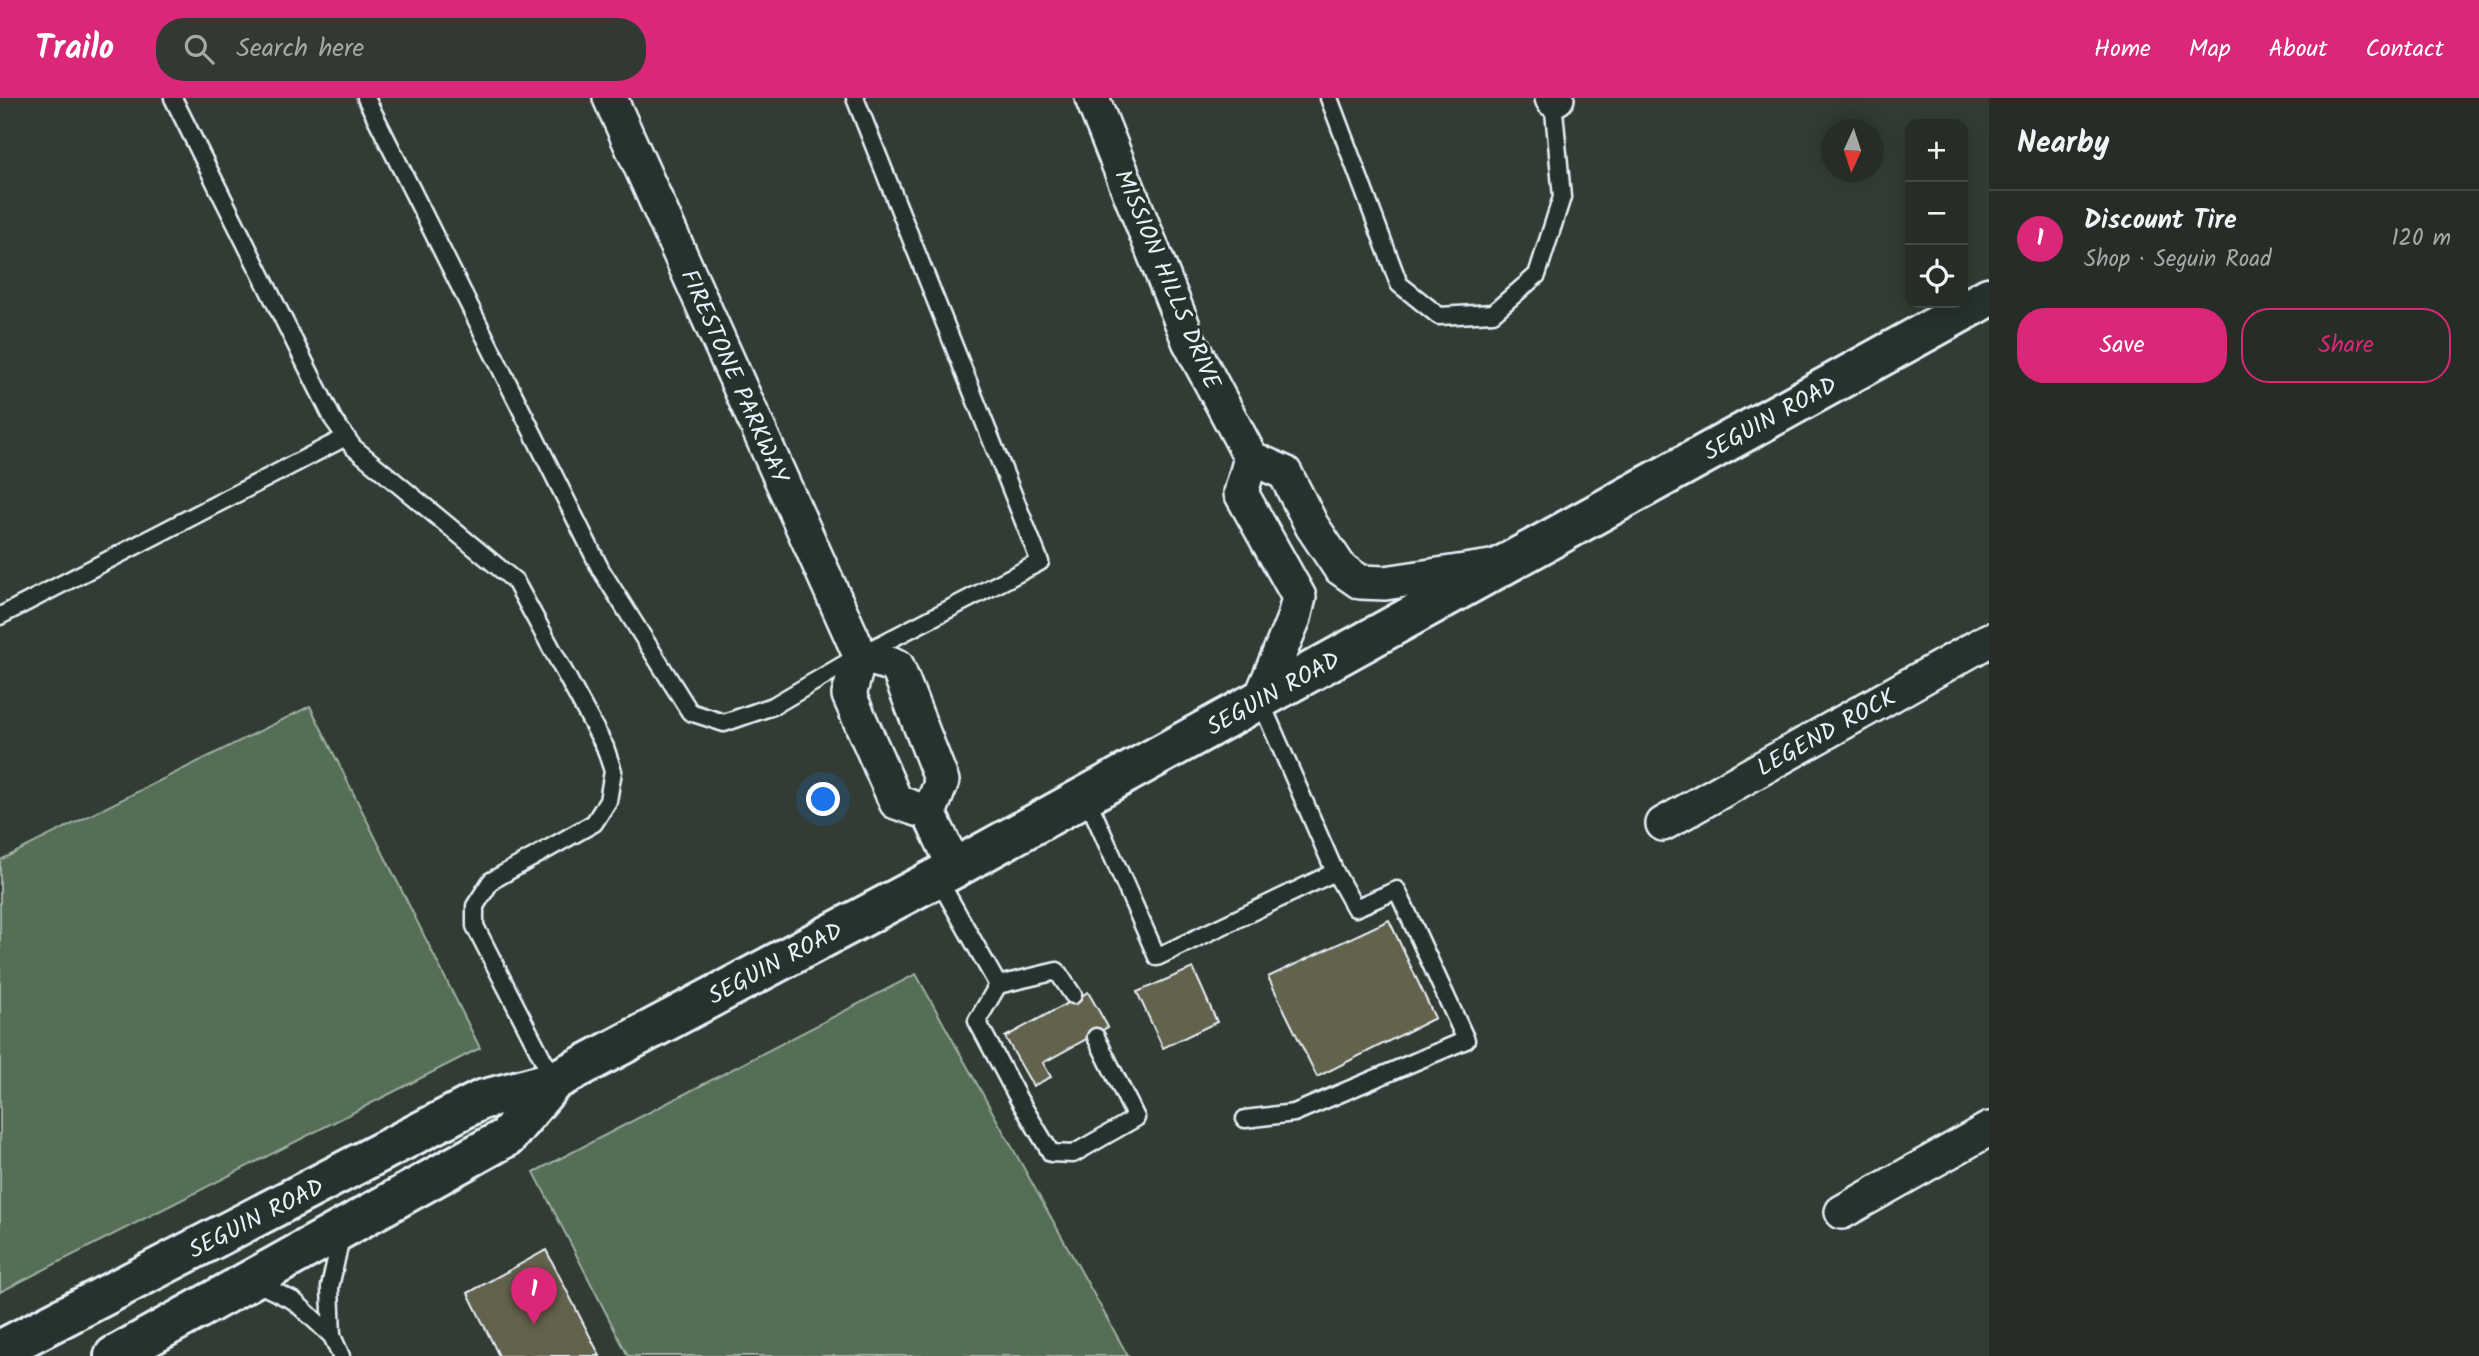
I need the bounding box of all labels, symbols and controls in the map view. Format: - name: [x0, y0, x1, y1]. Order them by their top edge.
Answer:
- search box: [156, 18, 646, 81]
- text: Trailo: [35, 23, 114, 76]
- text: Search here: [236, 28, 364, 70]
- icon: search: [180, 30, 218, 68]
- text: Home: [2094, 30, 2151, 69]
- text: Map: [2189, 30, 2231, 69]
- text: About: [2269, 30, 2327, 69]
- text: Contact: [2365, 30, 2444, 69]
- north arrow: [1821, 119, 1884, 182]
- map controls: [1905, 119, 1968, 308]
- button: +: [1905, 119, 1968, 182]
- text: Nearby: [2017, 120, 2109, 168]
- street label: MISSION HILLS DRIVE: [1103, 163, 1231, 397]
- button: −: [1905, 182, 1968, 245]
- text: Discount Tire: [2084, 200, 2237, 242]
- text: 1: [2037, 221, 2043, 257]
- text: 120 m: [2391, 221, 2451, 257]
- text: Shop · Seguin Road: [2084, 242, 2271, 278]
- button: locate: [1905, 245, 1968, 308]
- street label: FIRESTONE PARKWAY: [669, 263, 799, 491]
- button: Save: [2017, 308, 2227, 383]
- button: Share: [2241, 308, 2451, 383]
- street label: SEGUIN ROAD: [1697, 366, 1845, 472]
- street label: SEGUIN ROAD: [1200, 641, 1348, 747]
- street label: LEGEND ROCK: [1750, 678, 1904, 788]
- your location: [806, 782, 840, 816]
- street label: SEGUIN ROAD: [701, 912, 850, 1016]
- street label: SEGUIN ROAD: [182, 1168, 331, 1270]
- pin: 1: [511, 1267, 557, 1325]

